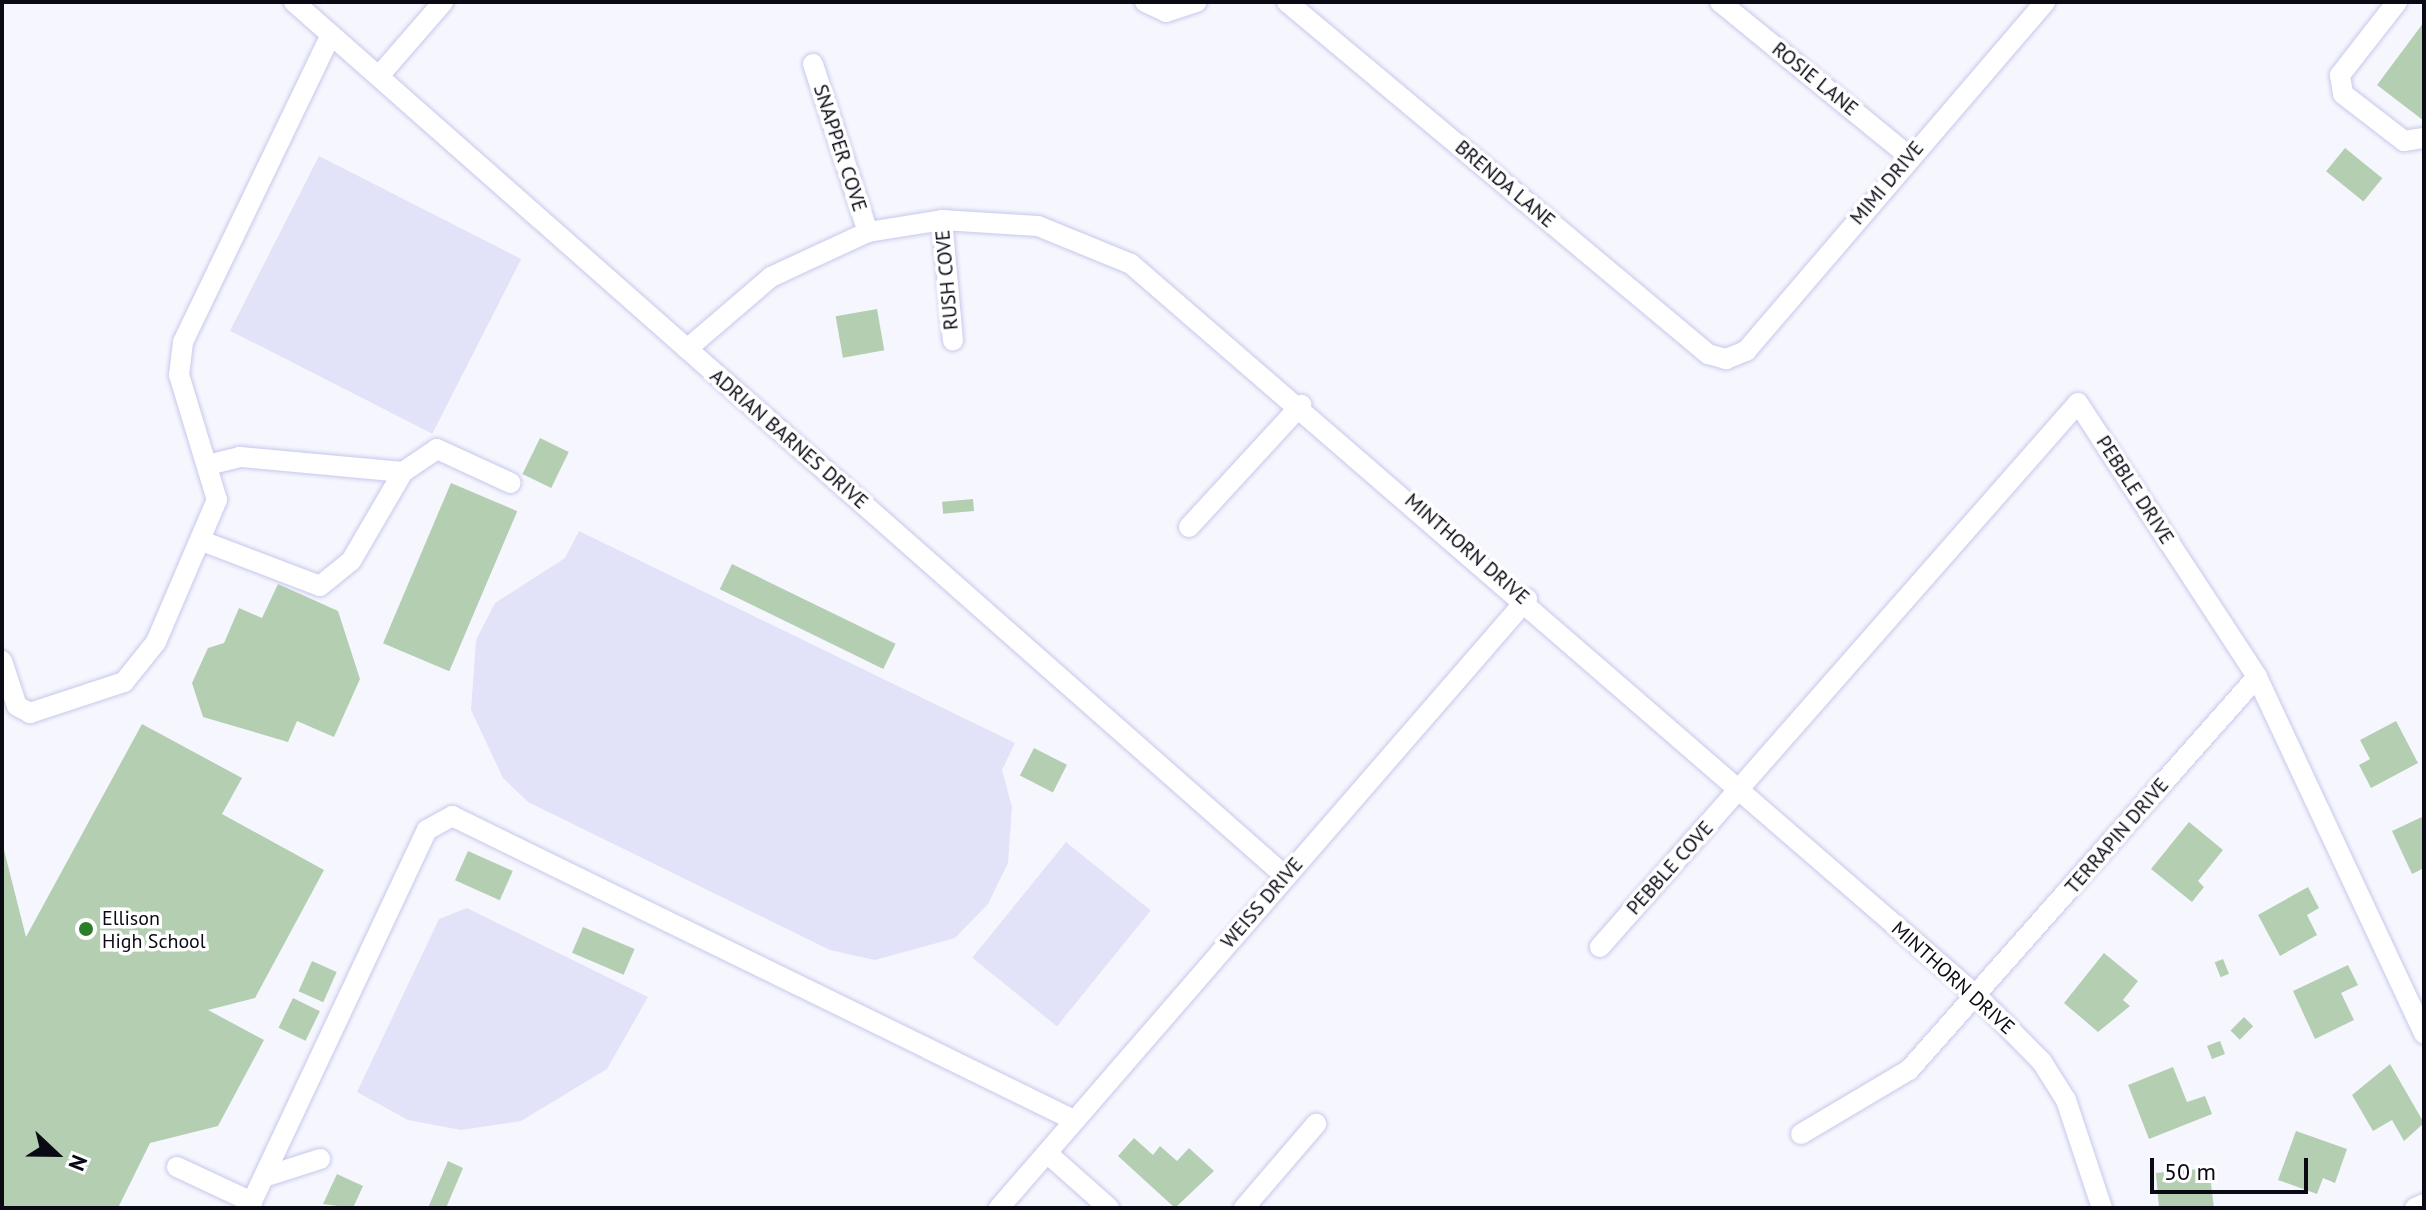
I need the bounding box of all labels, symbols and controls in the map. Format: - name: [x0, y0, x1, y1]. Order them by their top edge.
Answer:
- street label: ROSIE LANE: [1767, 37, 1863, 121]
- street label: SNAPPER COVE: [808, 81, 872, 215]
- street label: BRENDA LANE: [1450, 135, 1560, 233]
- street label: MIMI DRIVE: [1845, 136, 1929, 230]
- street label: RUSH COVE: [931, 229, 963, 331]
- street label: ADRIAN BARNES DRIVE: [705, 364, 873, 514]
- street label: PEBBLE DRIVE: [2091, 431, 2179, 549]
- street label: MINTHORN DRIVE: [1400, 488, 1534, 610]
- street label: TERRAPIN DRIVE: [2060, 773, 2174, 899]
- street label: PEBBLE COVE: [1622, 816, 1718, 920]
- street label: WEISS DRIVE: [1216, 853, 1308, 953]
- place label: Ellison High School: [102, 906, 206, 953]
- street label: MINTHORN DRIVE: [1887, 917, 2019, 1039]
- marker: Ellison High School: [77, 920, 95, 938]
- north arrow: [16, 1114, 96, 1194]
- scale bar: [2154, 1142, 2312, 1192]
- text: N: [63, 1151, 94, 1175]
- text: 50 m: [2164, 1156, 2216, 1187]

